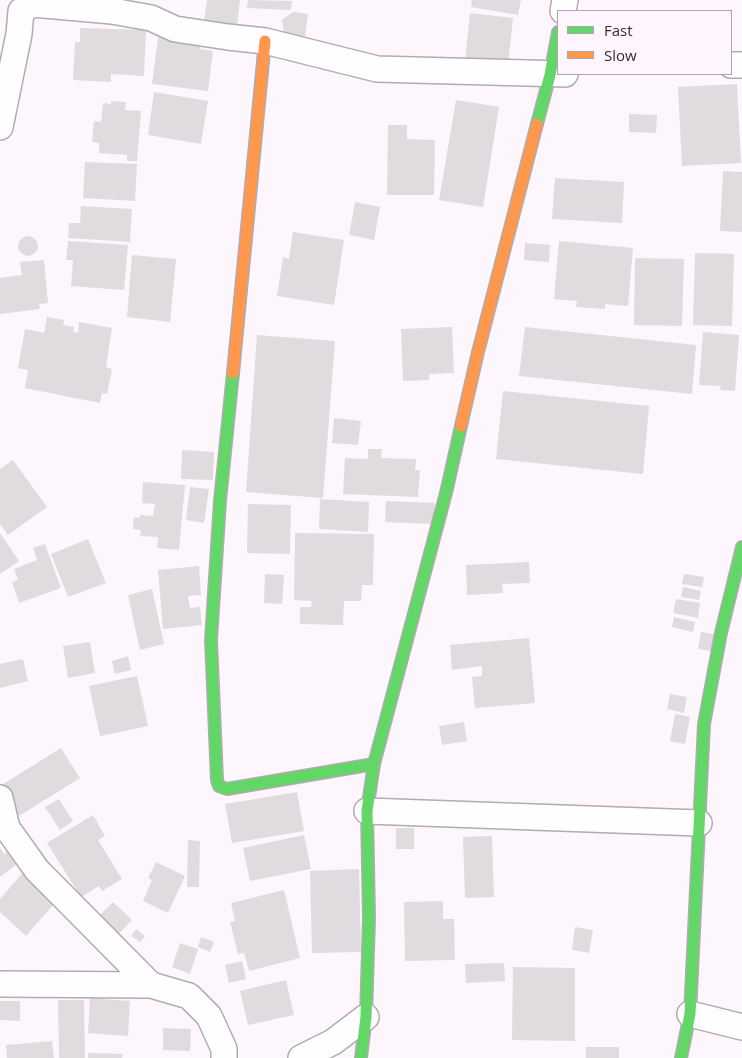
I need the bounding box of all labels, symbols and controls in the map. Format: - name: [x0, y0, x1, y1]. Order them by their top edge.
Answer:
- legend: [557, 10, 732, 75]
- text: Fast: [604, 20, 633, 40]
- text: Slow: [604, 45, 637, 65]

